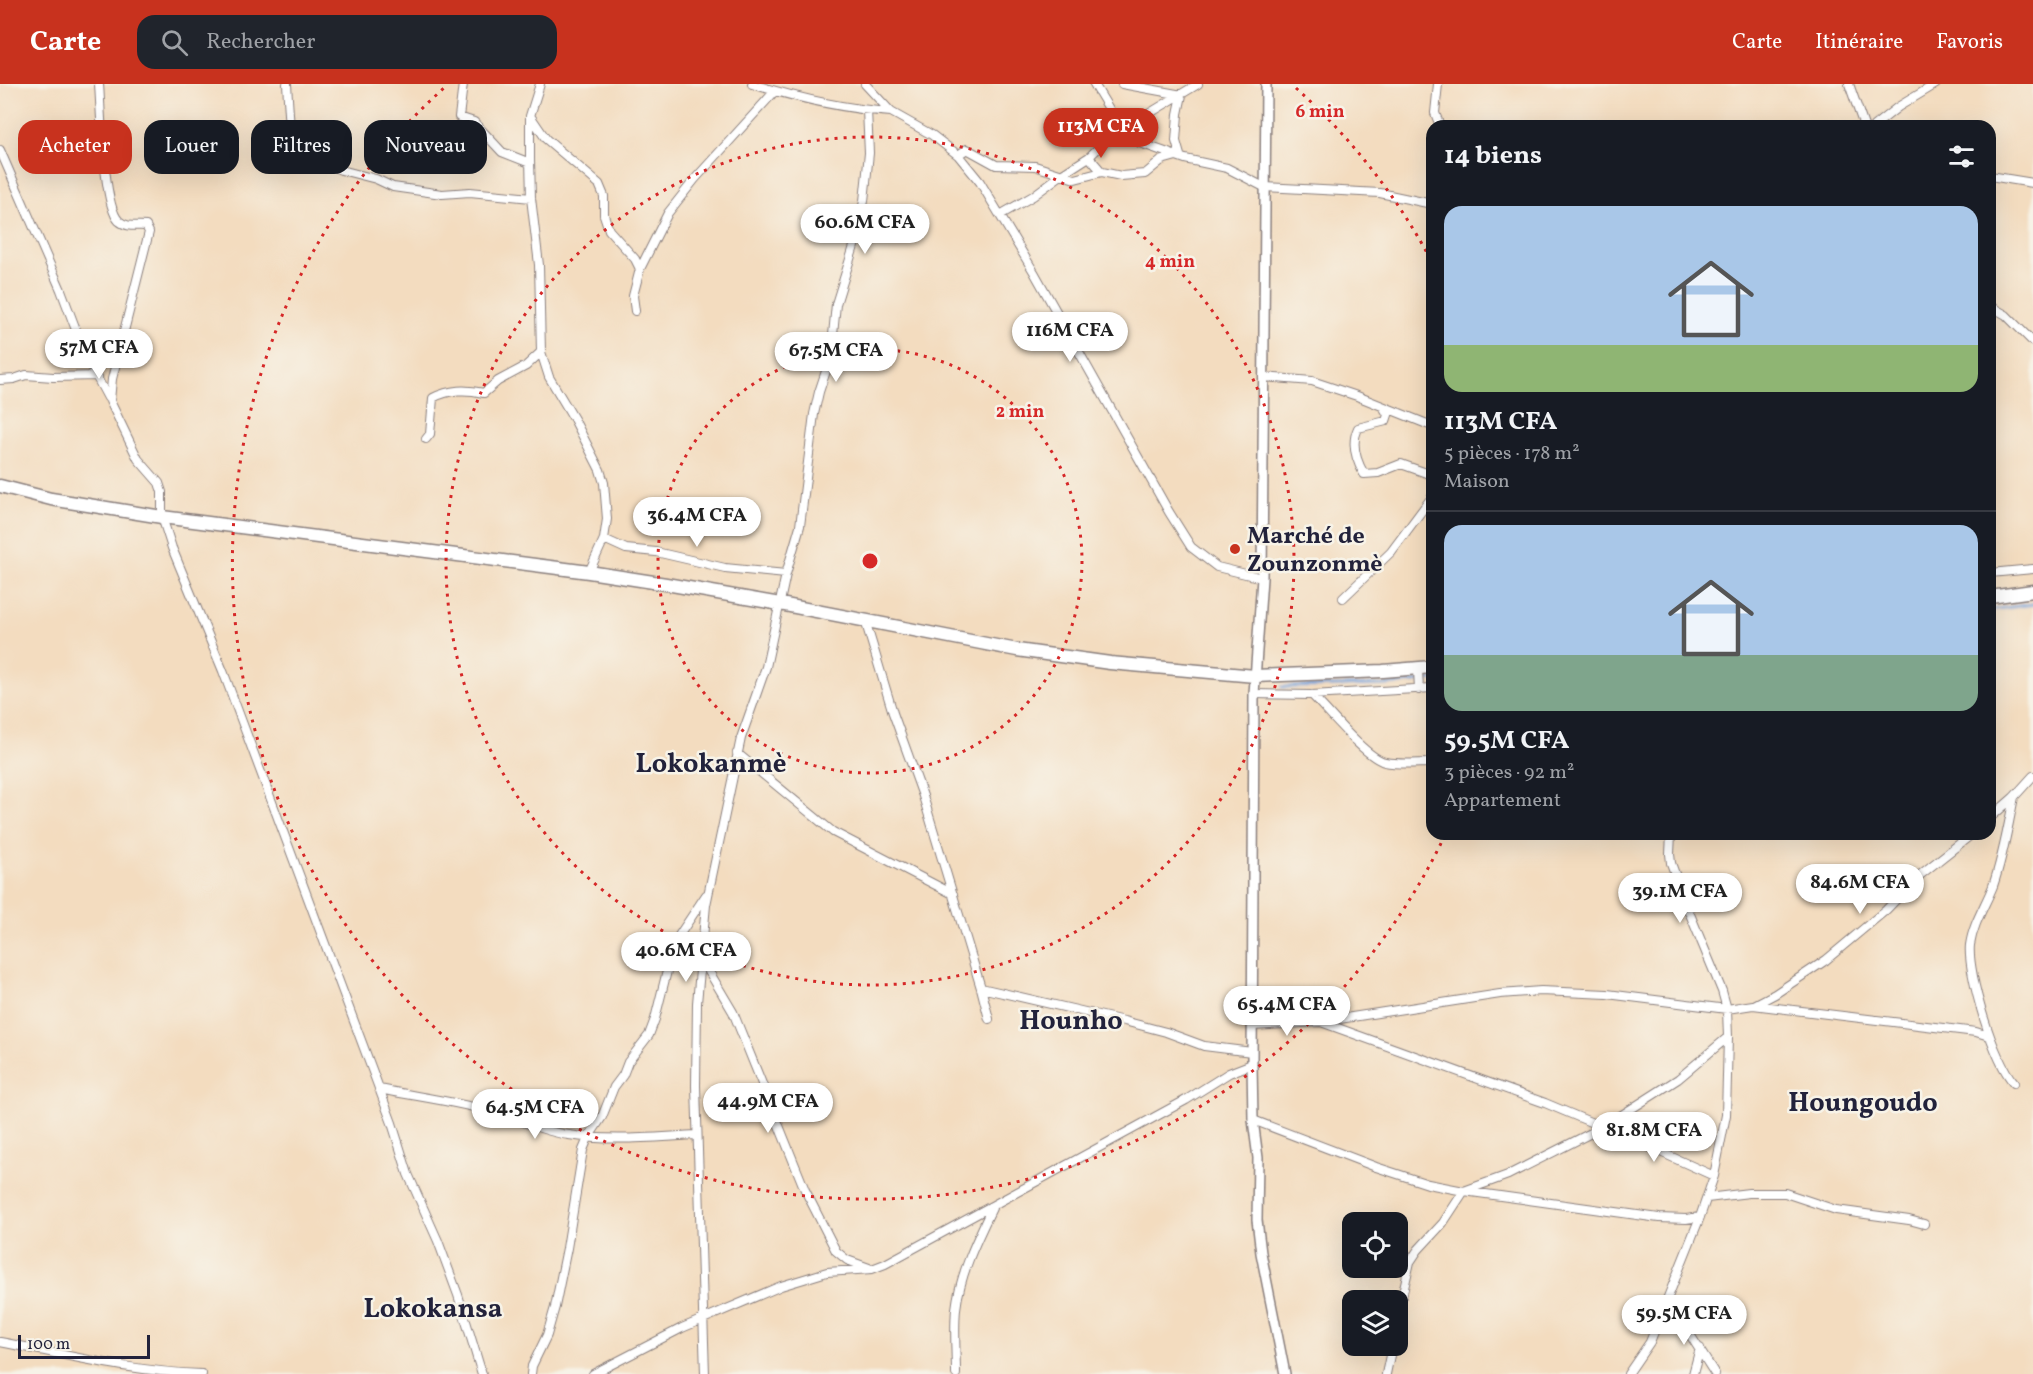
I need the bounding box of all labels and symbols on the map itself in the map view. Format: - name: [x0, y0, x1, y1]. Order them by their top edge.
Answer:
- text: 6 min: [1295, 100, 1345, 125]
- pin: 113M CFA: [1039, 108, 1163, 159]
- pin: 60.6M CFA: [796, 204, 934, 255]
- text: 4 min: [1145, 250, 1195, 275]
- pin: 116M CFA: [1008, 312, 1132, 363]
- pin: 57M CFA: [44, 329, 154, 380]
- pin: 67.5M CFA: [767, 332, 905, 383]
- text: 2 min: [996, 400, 1044, 425]
- pin: 36.4M CFA: [628, 497, 766, 548]
- place label: Marché de Zounzonmè: [1247, 520, 1383, 582]
- marker: Marché de Zounzonmè: [1228, 542, 1242, 556]
- centre of rings: [860, 551, 880, 571]
- district label: Lokokanmè: [635, 746, 787, 784]
- pin: 84.6M CFA: [1791, 864, 1929, 915]
- pin: 39.1M CFA: [1611, 873, 1749, 924]
- pin: 40.6M CFA: [617, 932, 755, 983]
- pin: 65.4M CFA: [1218, 986, 1356, 1037]
- district label: Hounho: [1019, 1003, 1123, 1041]
- pin: 44.9M CFA: [699, 1083, 837, 1134]
- district label: Houngoudo: [1788, 1085, 1938, 1123]
- pin: 64.5M CFA: [466, 1089, 604, 1140]
- pin: 81.8M CFA: [1585, 1112, 1723, 1163]
- district label: Lokokansa: [364, 1291, 503, 1329]
- pin: 59.5M CFA: [1615, 1295, 1753, 1346]
- scale bar: [18, 1332, 150, 1360]

